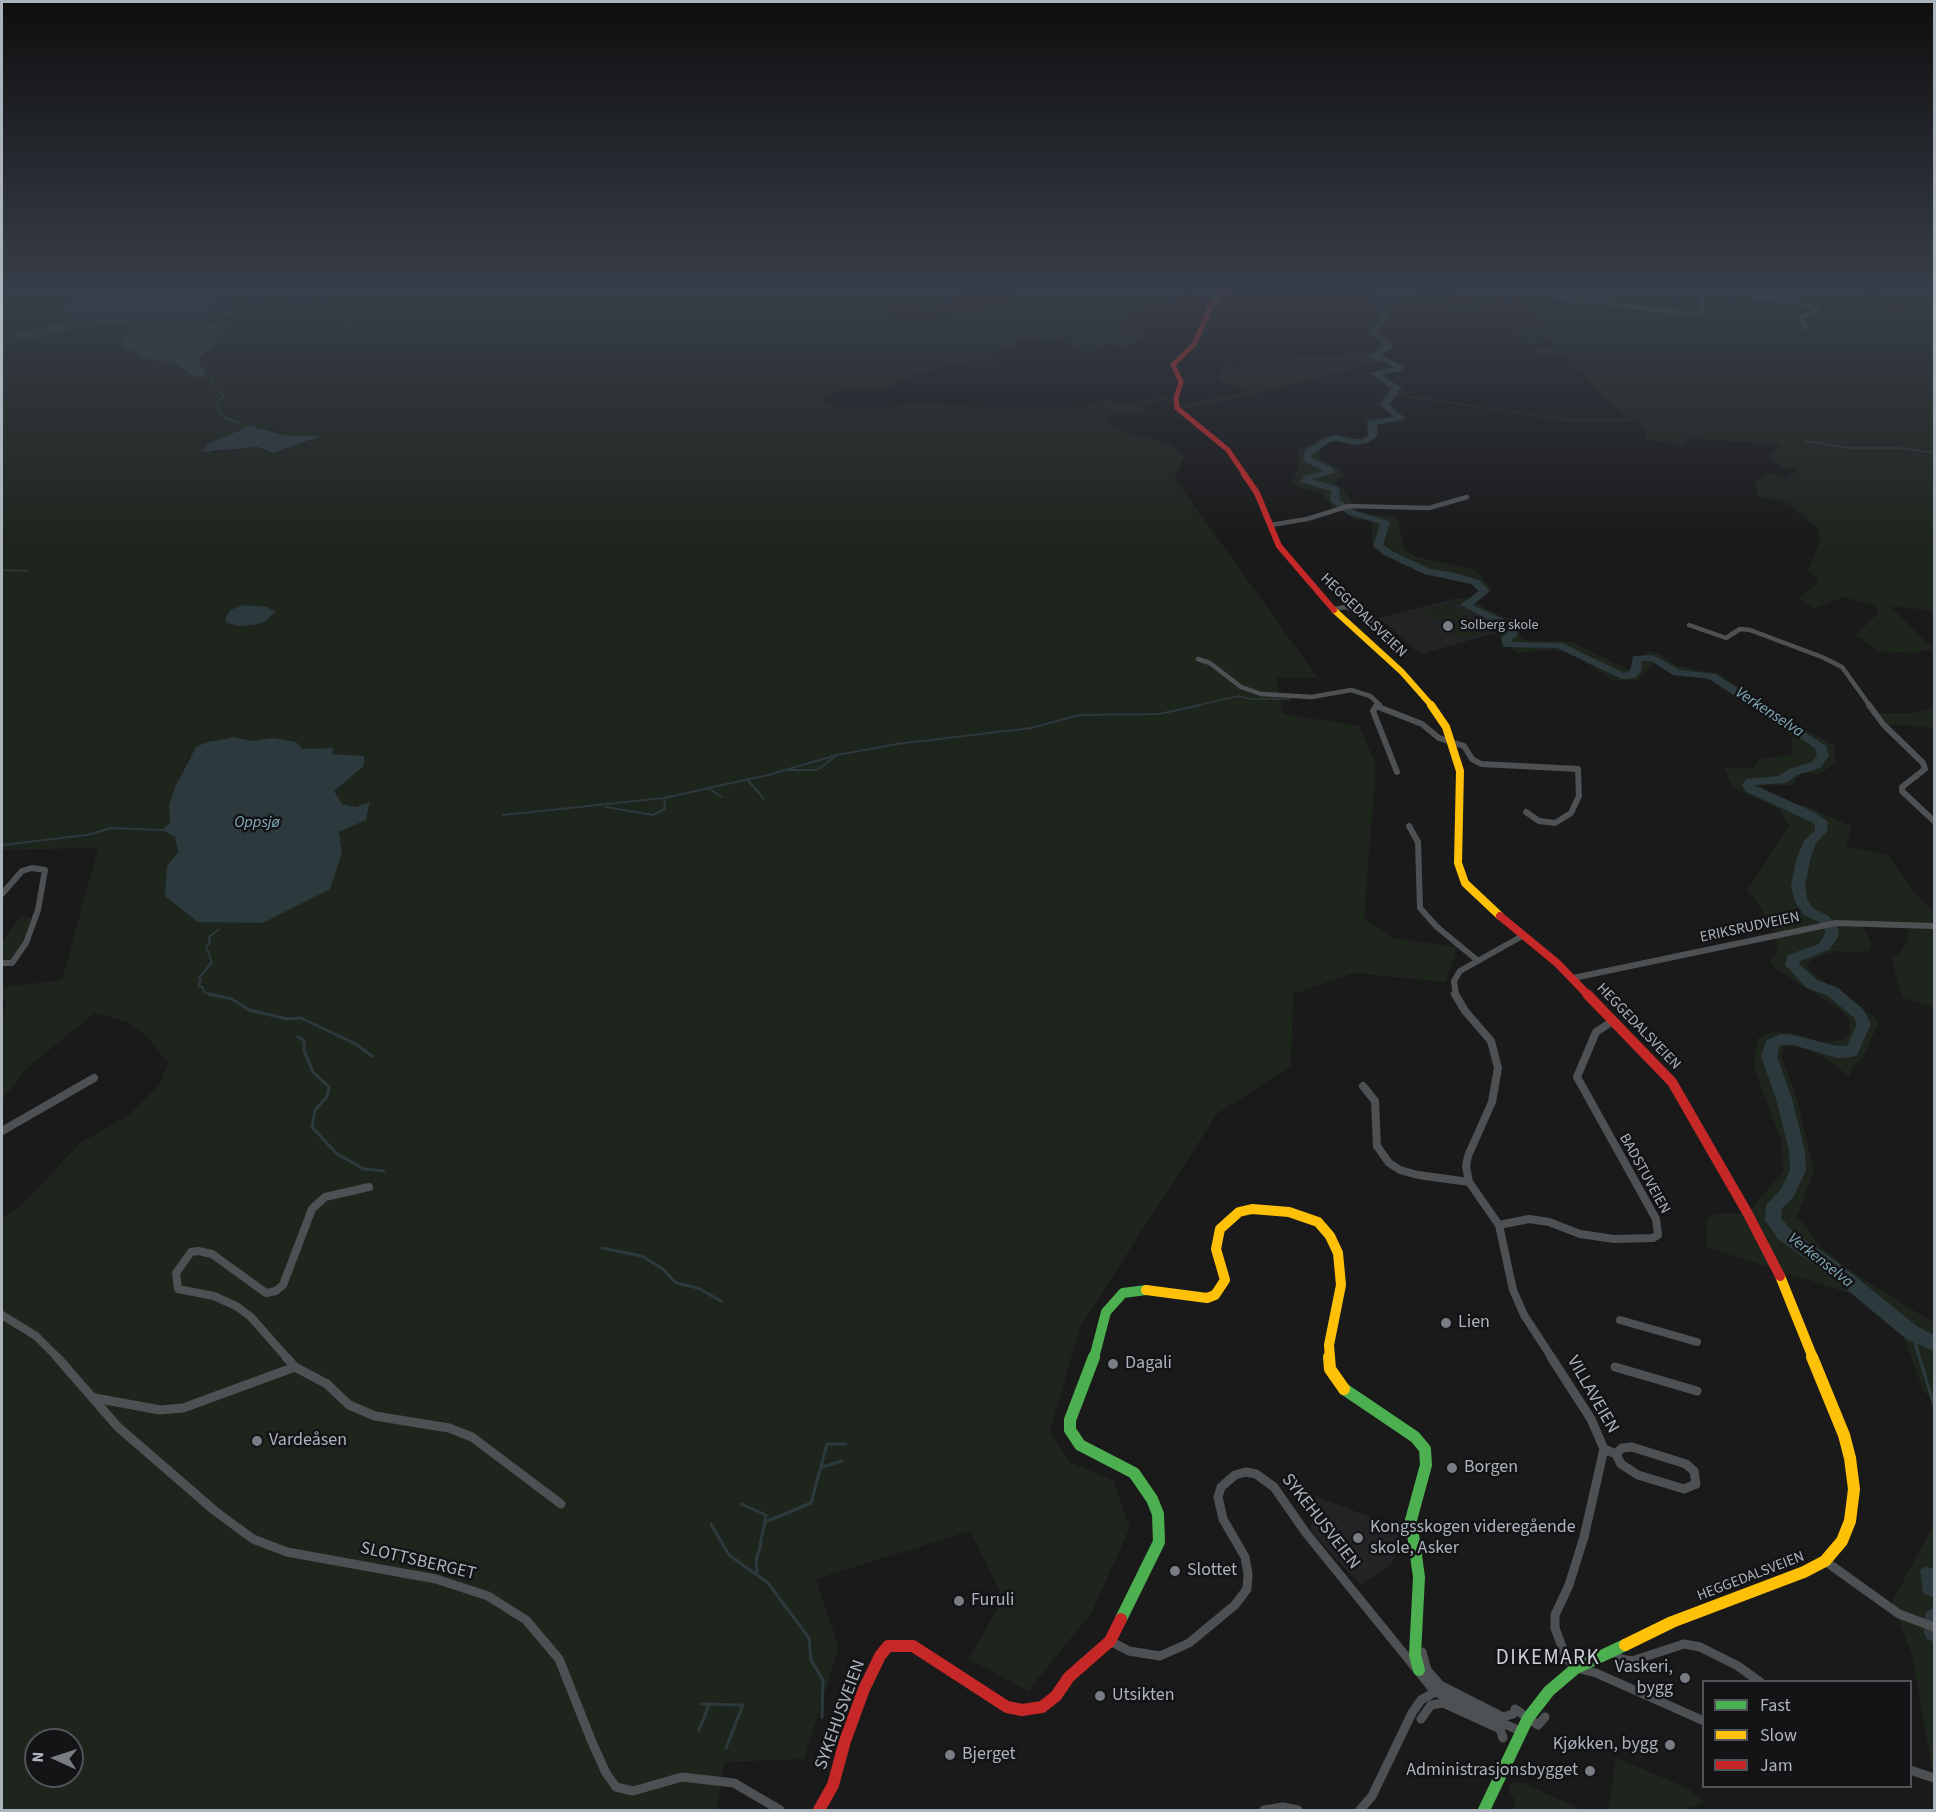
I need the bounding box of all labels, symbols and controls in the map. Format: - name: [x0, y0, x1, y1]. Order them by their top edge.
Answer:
- street label: HEGGEDALSVEIEN: [1316, 570, 1410, 662]
- place label: Solberg skole: [1460, 618, 1539, 634]
- marker: Solberg skole: [1441, 619, 1455, 633]
- water label: Verkenselva: [1731, 684, 1807, 742]
- water label: Oppsjø: [234, 813, 280, 833]
- street label: ERIKSRUDVEIEN: [1699, 909, 1801, 947]
- street label: HEGGEDALSVEIEN: [1592, 980, 1684, 1074]
- street label: BADSTUVEIEN: [1615, 1131, 1673, 1217]
- water label: Verkenselva: [1783, 1229, 1857, 1293]
- place label: Lien: [1458, 1312, 1490, 1334]
- marker: Lien: [1439, 1316, 1453, 1330]
- street label: VILLAVEIEN: [1561, 1352, 1623, 1438]
- place label: Dagali: [1125, 1353, 1172, 1375]
- marker: Dagali: [1106, 1357, 1120, 1371]
- place label: Vardeåsen: [269, 1430, 347, 1452]
- marker: Vardeåsen: [250, 1434, 264, 1448]
- place label: Borgen: [1464, 1457, 1518, 1479]
- marker: Borgen: [1445, 1461, 1459, 1475]
- street label: SYKEHUSVEIEN: [1276, 1470, 1364, 1574]
- place label: Kongsskogen videregående skole, Asker: [1370, 1517, 1576, 1559]
- marker: Kongsskogen videregående skole, Asker: [1351, 1531, 1365, 1545]
- street label: SLOTTSBERGET: [358, 1538, 478, 1586]
- street label: HEGGEDALSVEIEN: [1695, 1548, 1807, 1606]
- place label: Slottet: [1187, 1560, 1237, 1582]
- marker: Slottet: [1168, 1564, 1182, 1578]
- place label: Furuli: [971, 1590, 1014, 1612]
- marker: Furuli: [952, 1594, 966, 1608]
- district label: DIKEMARK: [1496, 1646, 1600, 1672]
- street label: SYKEHUSVEIEN: [811, 1657, 871, 1773]
- place label: Vaskeri, bygg: [1615, 1657, 1673, 1700]
- marker: Vaskeri, bygg: [1678, 1671, 1692, 1685]
- legend: [1702, 1680, 1912, 1788]
- place label: Utsikten: [1112, 1685, 1175, 1707]
- marker: Utsikten: [1093, 1689, 1107, 1703]
- text: Fast: [1760, 1693, 1791, 1718]
- text: Slow: [1760, 1723, 1797, 1748]
- north arrow: [24, 1728, 84, 1788]
- place label: Kjøkken, bygg: [1553, 1734, 1658, 1756]
- marker: Kjøkken, bygg: [1663, 1738, 1677, 1752]
- place label: Bjerget: [962, 1744, 1016, 1766]
- marker: Bjerget: [943, 1748, 957, 1762]
- text: N: [27, 1751, 49, 1763]
- text: Jam: [1760, 1753, 1793, 1778]
- place label: Administrasjonsbygget: [1406, 1760, 1578, 1782]
- marker: Administrasjonsbygget: [1583, 1764, 1597, 1778]

